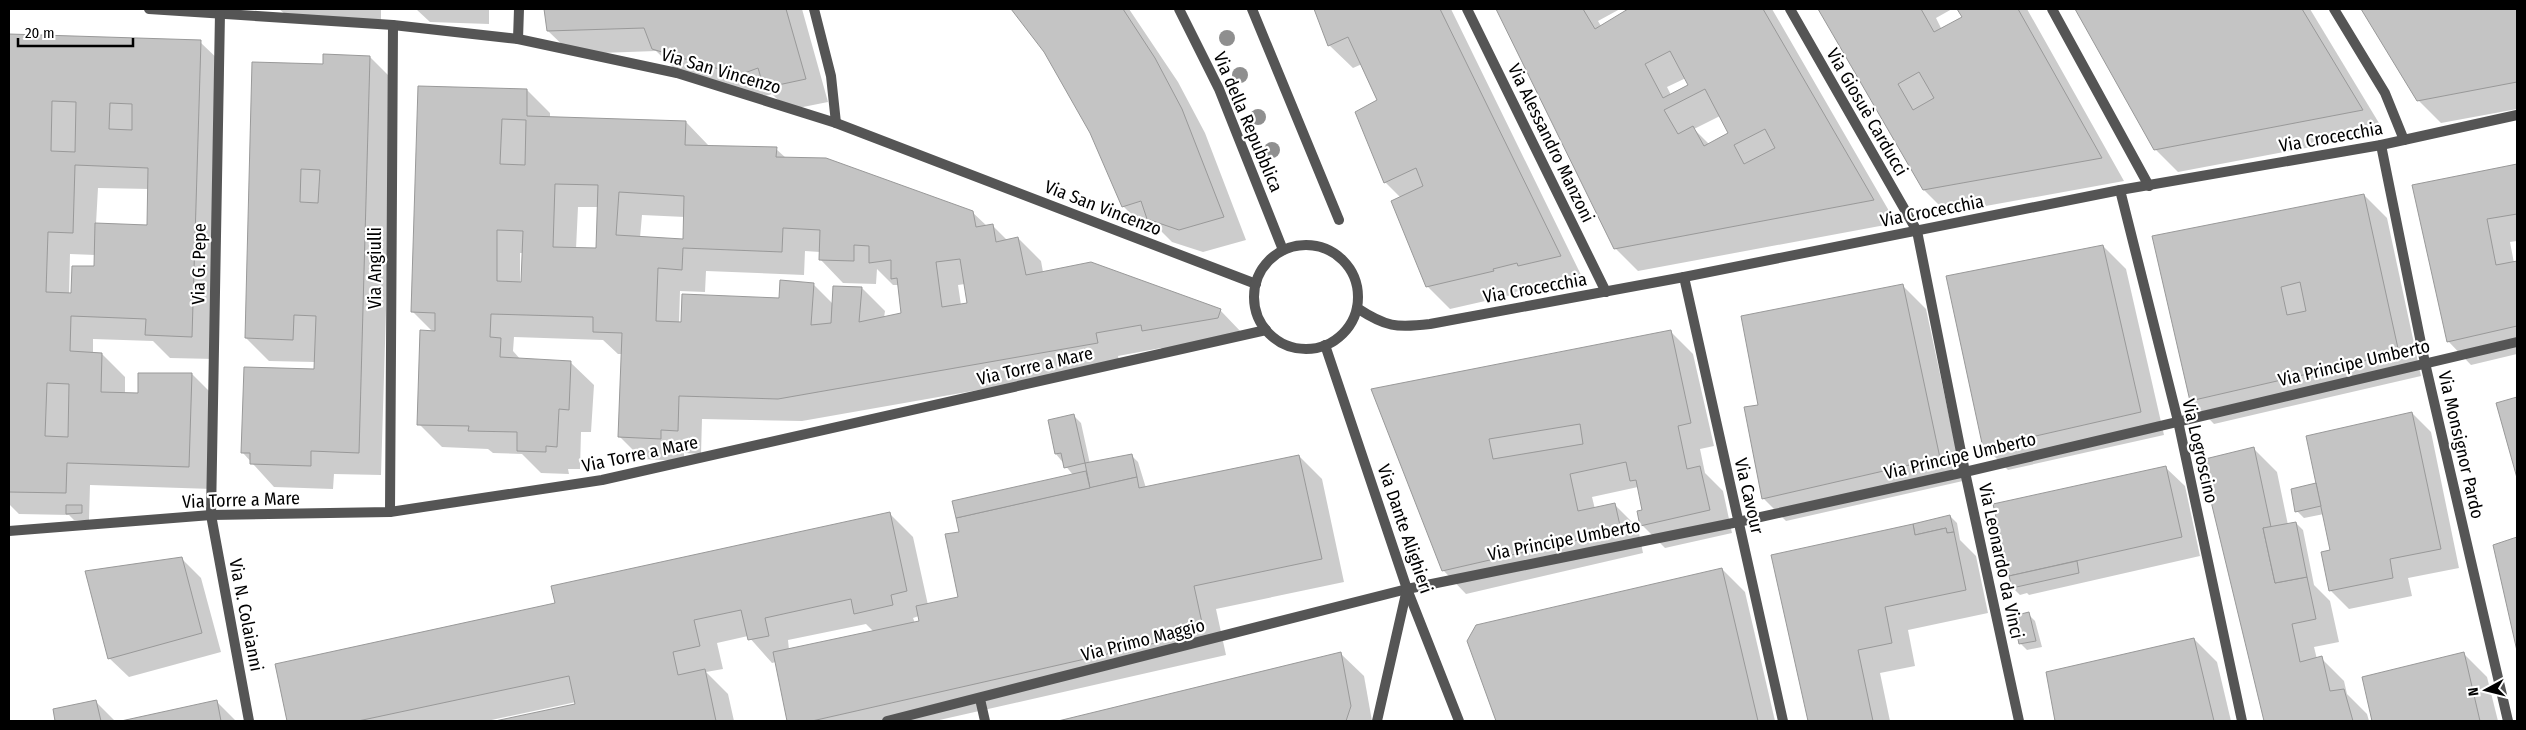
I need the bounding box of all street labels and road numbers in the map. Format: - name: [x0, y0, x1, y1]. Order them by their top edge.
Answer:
- street label: Via San Vincenzo: [659, 43, 783, 99]
- street label: Via Giosuè Carducci: [1822, 44, 1912, 180]
- street label: Via della Repubblica: [1209, 49, 1287, 195]
- street label: Via Alessandro Manzoni: [1503, 60, 1599, 226]
- street label: Via Crocecchia: [2277, 117, 2385, 157]
- street label: Via San Vincenzo: [1041, 176, 1165, 240]
- street label: Via Crocecchia: [1878, 190, 1986, 232]
- street label: Via G. Pepe: [187, 223, 211, 305]
- street label: Via Angiulli: [364, 227, 386, 309]
- street label: Via Crocecchia: [1481, 268, 1589, 308]
- street label: Via Principe Umberto: [2276, 335, 2432, 391]
- street label: Via Torre a Mare: [975, 342, 1095, 390]
- street label: Via Monsignor Pardo: [2433, 369, 2489, 521]
- street label: Via Logroscino: [2177, 397, 2223, 505]
- street label: Via Principe Umberto: [1882, 428, 2038, 484]
- street label: Via Torre a Mare: [580, 431, 700, 477]
- street label: Via Cavour: [1730, 456, 1769, 537]
- street label: Via Dante Alighieri: [1373, 462, 1437, 596]
- street label: Via Leonardo da Vinci: [1974, 481, 2028, 641]
- street label: Via Torre a Mare: [182, 487, 300, 513]
- street label: Via Principe Umberto: [1486, 514, 1642, 566]
- street label: Via N. Colaianni: [224, 557, 268, 673]
- street label: Via Primo Maggio: [1079, 614, 1207, 666]

